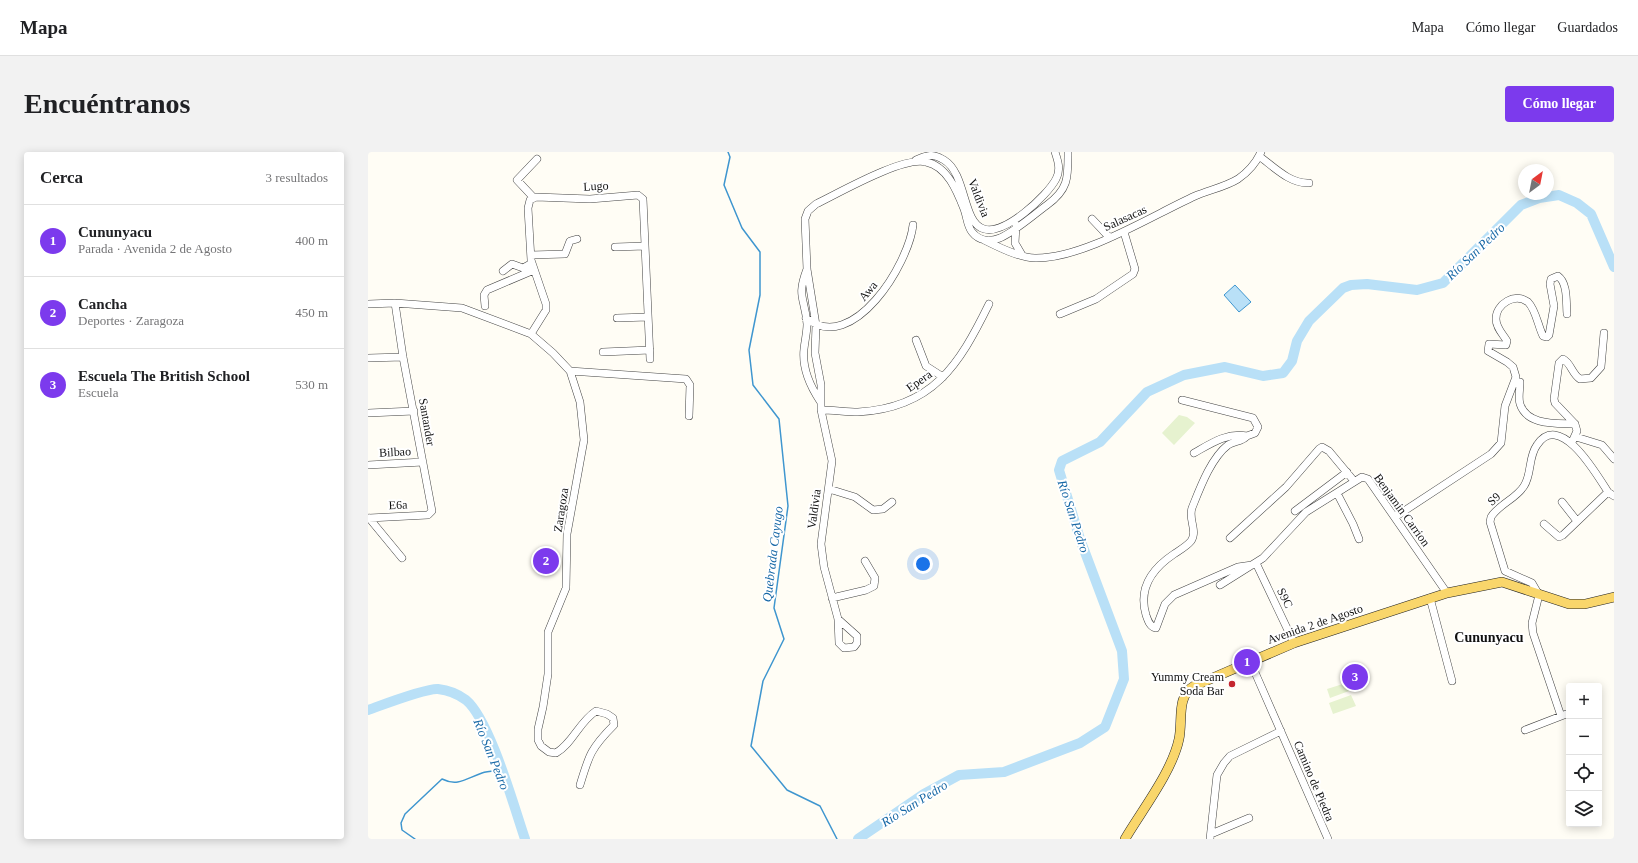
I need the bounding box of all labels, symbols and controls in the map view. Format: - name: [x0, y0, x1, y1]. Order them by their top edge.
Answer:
- text: Mapa: [20, 17, 68, 38]
- text: Mapa: [1412, 20, 1444, 35]
- text: Cómo llegar: [1466, 20, 1535, 35]
- text: Guardados: [1557, 20, 1618, 35]
- button: Cómo llegar: [1505, 86, 1614, 122]
- text: Encuéntranos: [24, 88, 190, 119]
- north arrow: [1518, 164, 1554, 200]
- text: Cerca: [40, 168, 83, 187]
- text: 3 resultados: [266, 170, 328, 185]
- street label: Valdivia: [965, 177, 993, 220]
- street label: Lugo: [583, 178, 609, 194]
- street label: Salasacas: [1101, 202, 1149, 234]
- water label: Río San Pedro: [1442, 219, 1508, 284]
- text: Cununyacu: [78, 224, 152, 240]
- text: 1: [50, 233, 56, 248]
- text: 400 m: [295, 233, 328, 248]
- text: Parada · Avenida 2 de Agosto: [78, 241, 232, 256]
- street label: Awa: [856, 278, 881, 304]
- text: Cancha: [78, 296, 127, 312]
- text: 2: [50, 305, 56, 320]
- text: 450 m: [295, 305, 328, 320]
- text: Deportes · Zaragoza: [78, 313, 184, 328]
- street label: Epera: [904, 367, 935, 395]
- text: Escuela The British School: [78, 368, 250, 384]
- text: 3: [50, 377, 56, 392]
- text: 530 m: [295, 377, 328, 392]
- text: Escuela: [78, 385, 118, 400]
- street label: Santander: [416, 397, 438, 447]
- street label: Bilbao: [379, 444, 411, 460]
- street label: Benjamin Carrion: [1371, 471, 1433, 549]
- water label: Río San Pedro: [1054, 477, 1092, 555]
- street label: Zaragoza: [551, 486, 572, 533]
- street label: Valdivia: [804, 488, 824, 530]
- street label: S9: [1485, 490, 1503, 508]
- street label: E6a: [388, 498, 408, 512]
- water label: Quebrada Cayugo: [759, 505, 786, 603]
- pin: 2: [533, 546, 559, 576]
- your location: [913, 554, 933, 574]
- street label: S9C: [1274, 586, 1296, 610]
- street label: Avenida 2 de Agosto: [1265, 601, 1365, 647]
- district label: Cununyacu: [1454, 630, 1524, 645]
- pin: 1: [1234, 647, 1260, 677]
- pin: 3: [1342, 662, 1368, 692]
- place label: Yummy Cream Soda Bar: [1151, 670, 1225, 698]
- marker: Yummy Cream Soda Bar: [1227, 679, 1237, 689]
- map controls: [1566, 683, 1602, 827]
- button: +: [1566, 683, 1602, 719]
- water label: Río San Pedro: [470, 716, 513, 792]
- button: −: [1566, 719, 1602, 755]
- street label: Camino de Piedra: [1291, 739, 1338, 824]
- button: locate: [1566, 755, 1602, 791]
- water label: Río San Pedro: [877, 777, 951, 830]
- button: layers: [1566, 791, 1602, 827]

